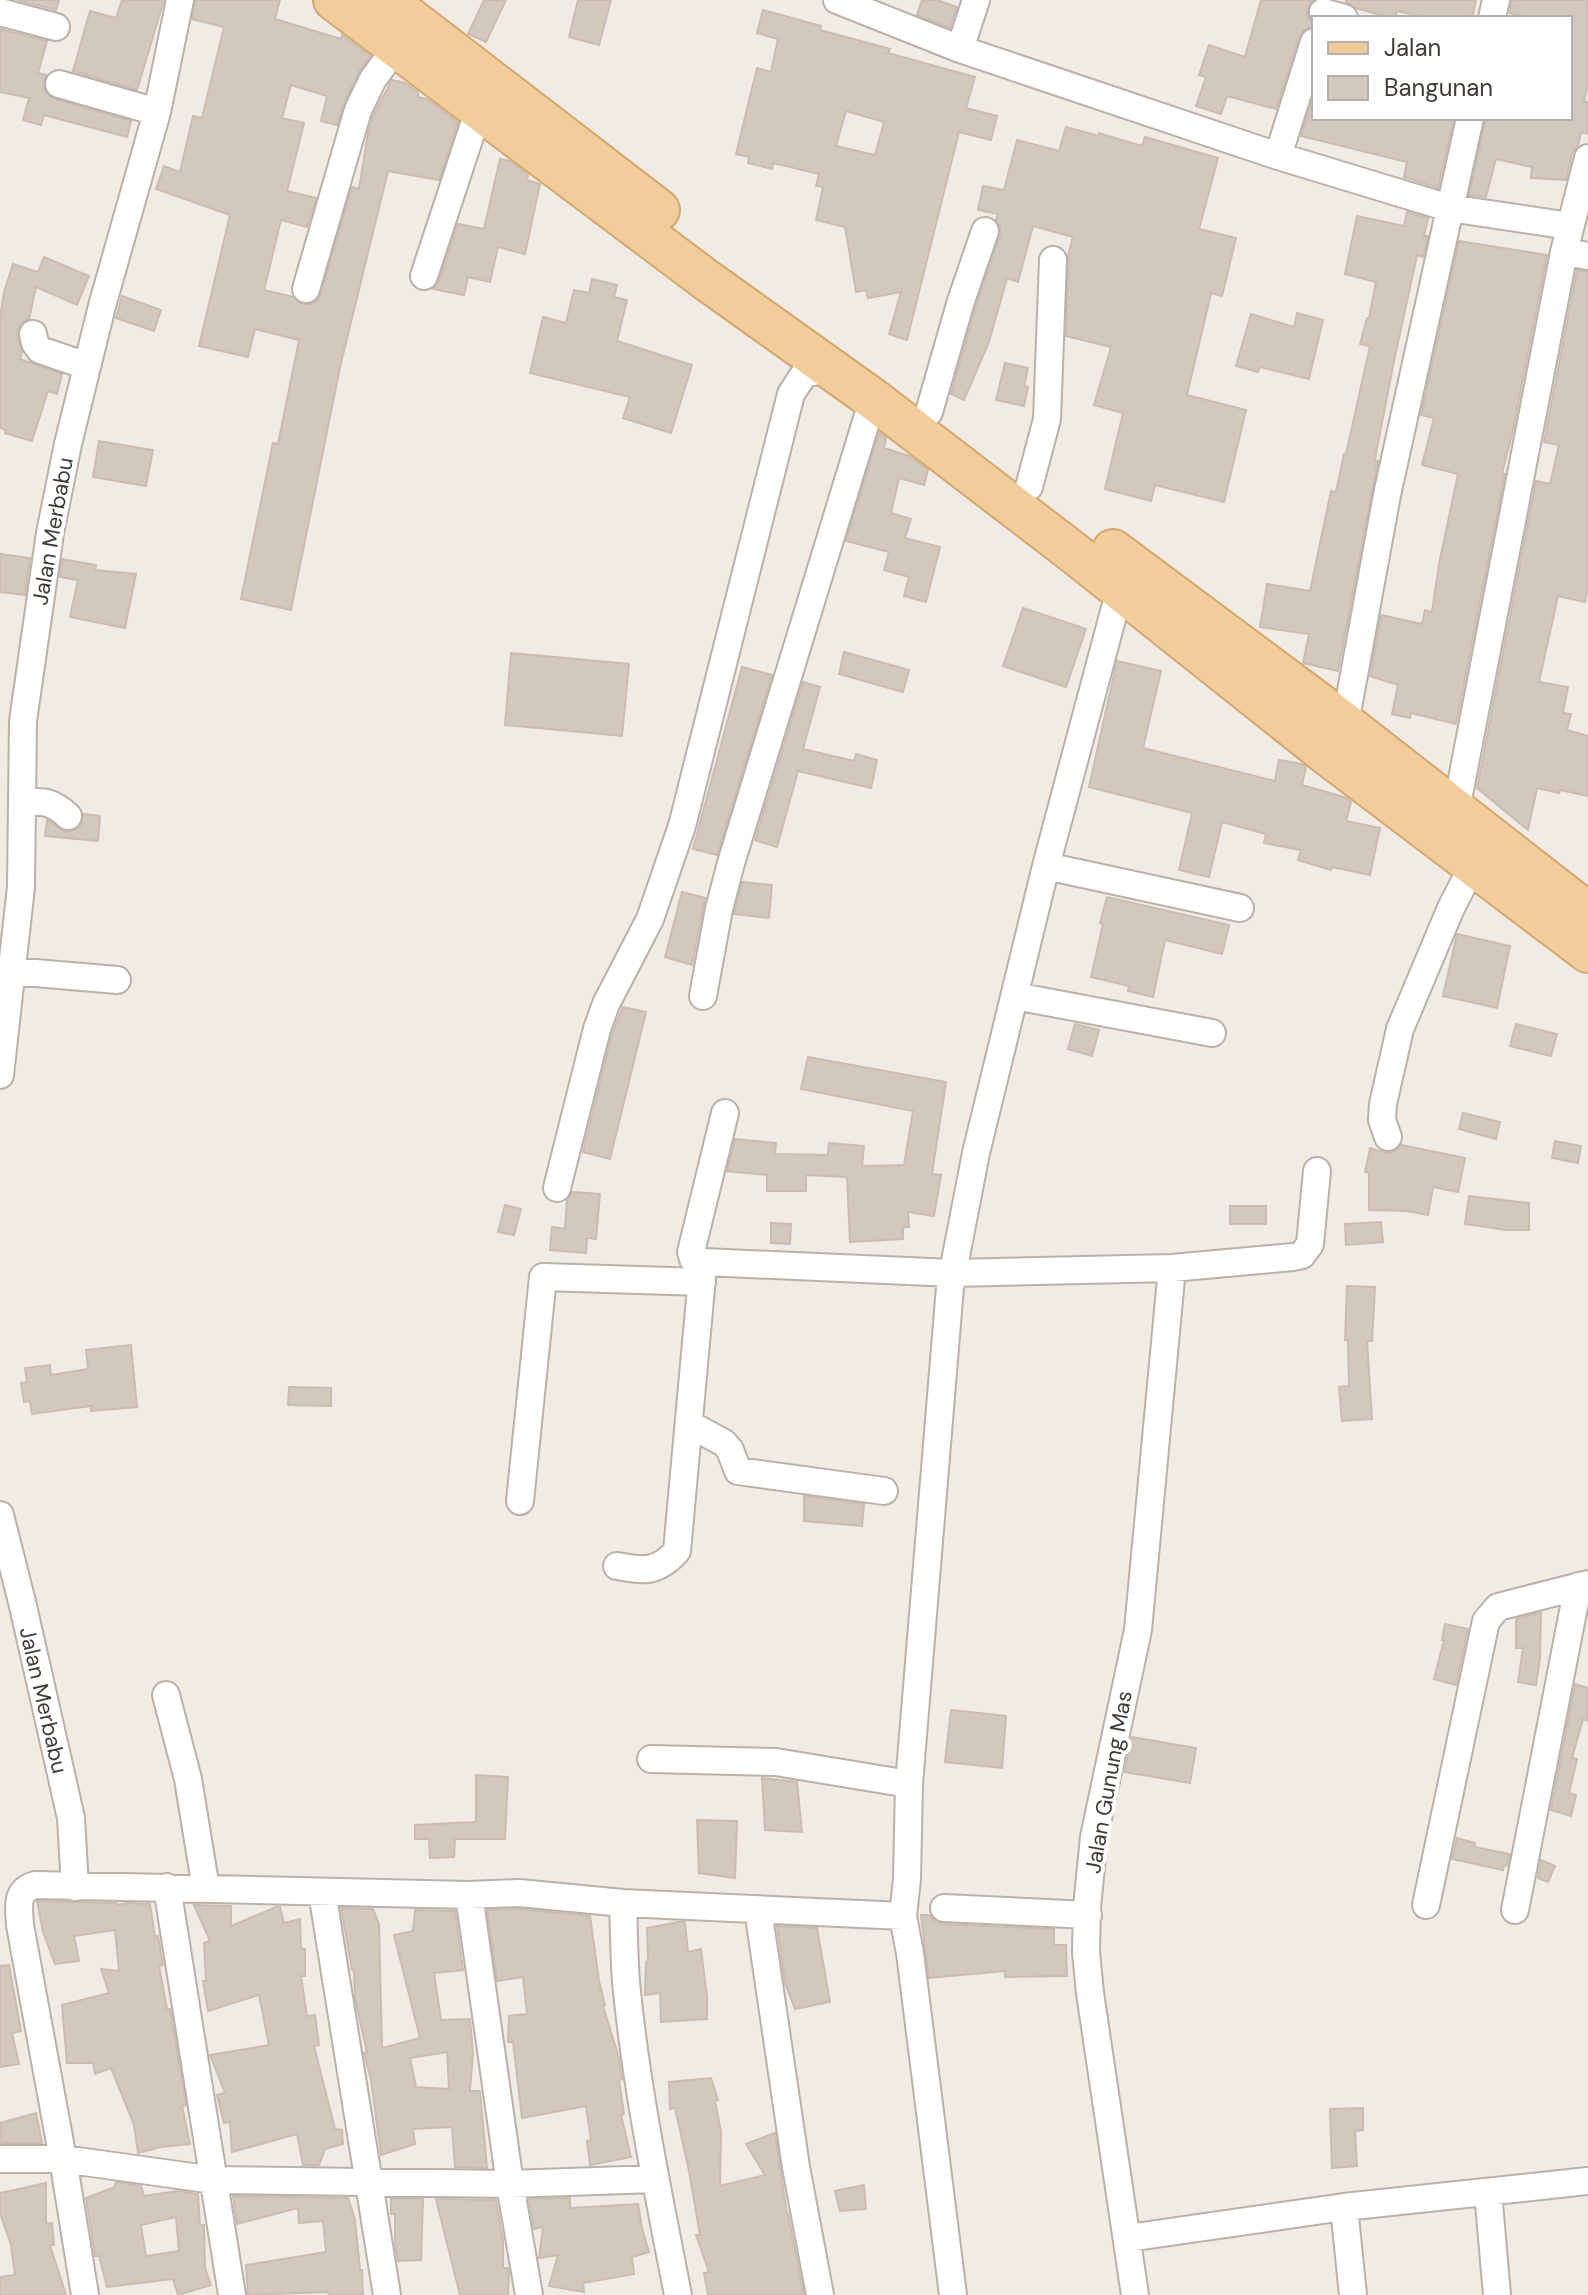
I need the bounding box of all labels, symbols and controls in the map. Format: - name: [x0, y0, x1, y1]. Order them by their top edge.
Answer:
- legend: [1312, 16, 1572, 120]
- text: Jalan: [1384, 32, 1441, 63]
- text: Bangunan: [1384, 72, 1493, 103]
- street label: Jalan Merbabu: [25, 455, 80, 607]
- street label: Jalan Merbabu: [13, 1624, 74, 1776]
- street label: Jalan Gunung Mas: [1078, 1688, 1139, 1876]

